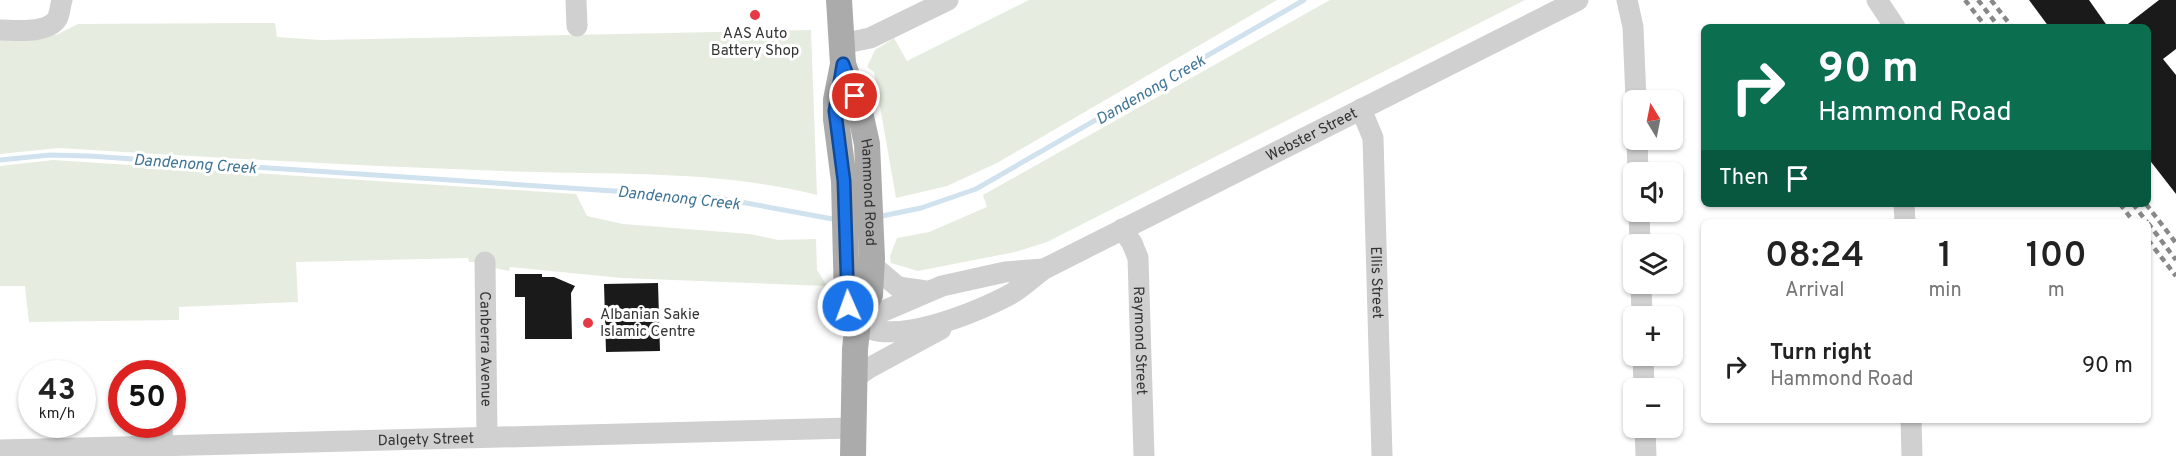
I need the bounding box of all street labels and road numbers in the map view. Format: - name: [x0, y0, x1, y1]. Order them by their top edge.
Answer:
- street label: Webster Street: [1263, 105, 1361, 167]
- street label: Hammond Road: [855, 137, 879, 246]
- street label: Ellis Street: [1365, 246, 1386, 319]
- street label: Raymond Street: [1128, 286, 1150, 395]
- street label: Canberra Avenue: [474, 291, 495, 407]
- street label: Dalgety Street: [378, 430, 474, 451]

